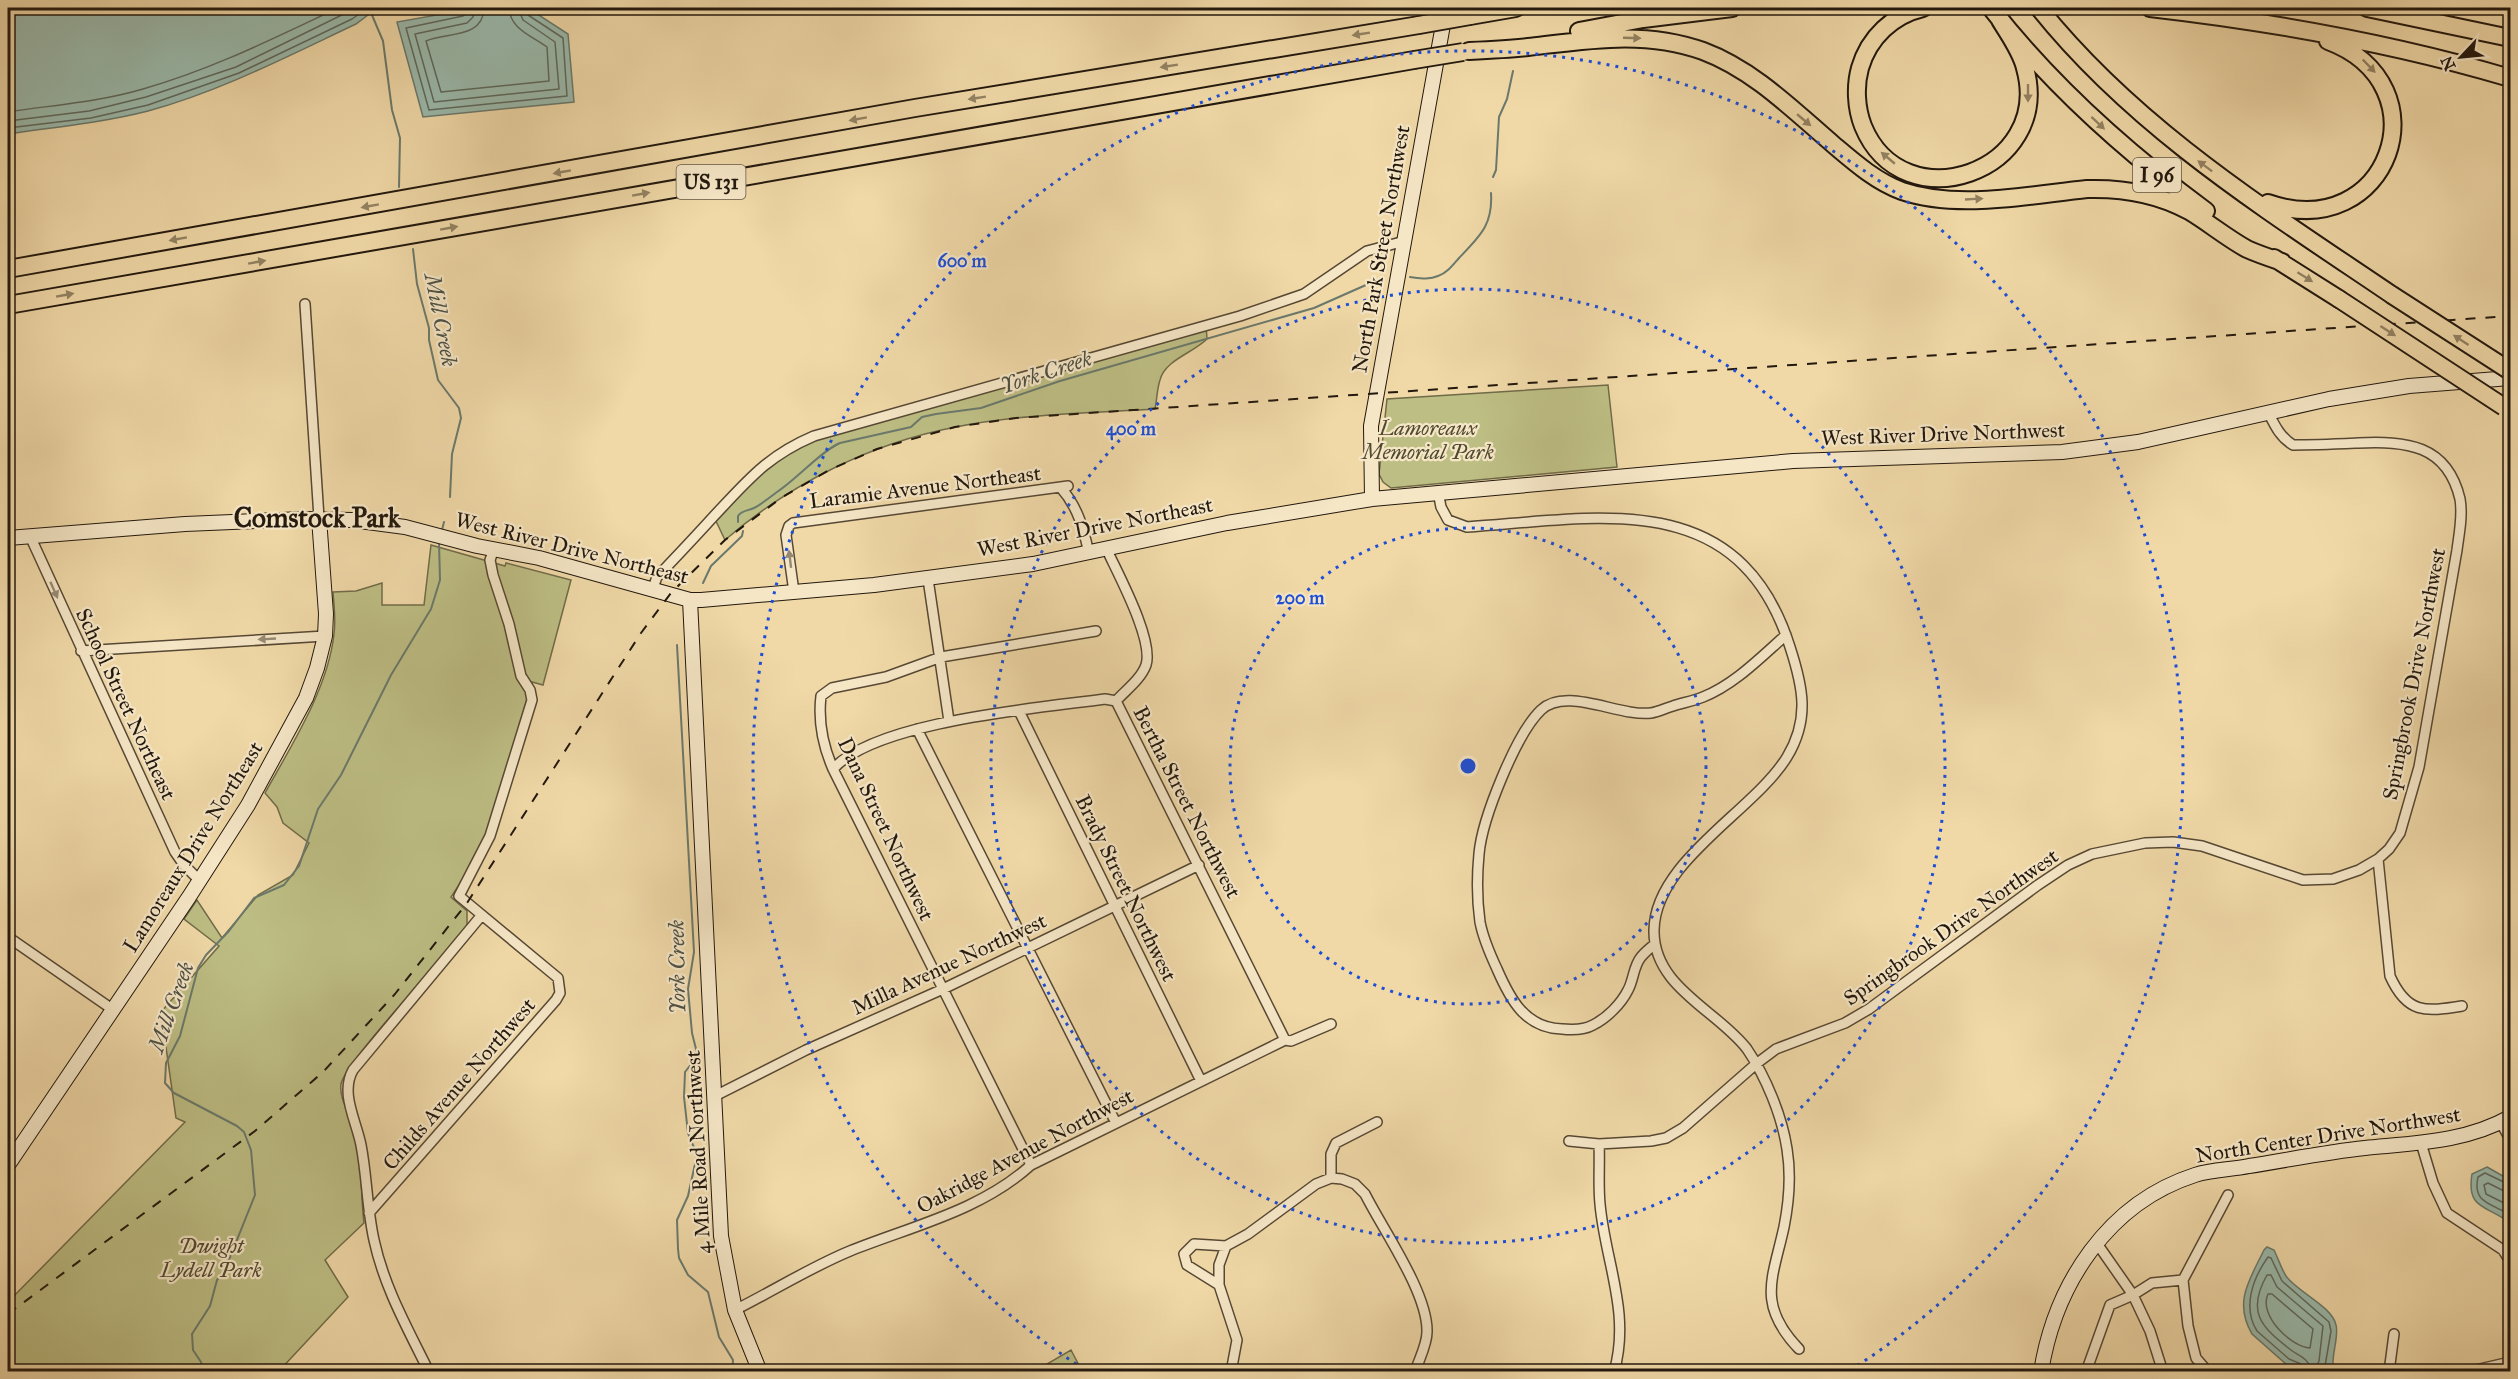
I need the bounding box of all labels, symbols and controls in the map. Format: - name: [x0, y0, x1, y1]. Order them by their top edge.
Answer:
- north arrow: [2431, 27, 2491, 87]
- one-way arrow: [1352, 30, 1371, 39]
- one-way arrow: [1623, 33, 1642, 42]
- text: N: [2436, 53, 2459, 74]
- one-way arrow: [2362, 59, 2376, 74]
- one-way arrow: [1159, 62, 1178, 71]
- one-way arrow: [2023, 83, 2033, 102]
- one-way arrow: [967, 94, 986, 103]
- one-way arrow: [1796, 113, 1812, 126]
- one-way arrow: [848, 114, 867, 123]
- one-way arrow: [2091, 116, 2106, 130]
- street label: North Park Street Northwest: [1346, 123, 1416, 375]
- one-way arrow: [1881, 152, 1896, 165]
- road number: I 96: [2133, 158, 2181, 192]
- one-way arrow: [2198, 161, 2213, 173]
- road number: US 131: [676, 165, 746, 199]
- one-way arrow: [553, 168, 572, 177]
- one-way arrow: [632, 190, 651, 199]
- one-way arrow: [1965, 195, 1984, 204]
- one-way arrow: [361, 201, 380, 210]
- one-way arrow: [440, 223, 459, 232]
- one-way arrow: [169, 235, 188, 244]
- text: 600 m: [937, 250, 987, 272]
- one-way arrow: [248, 257, 267, 266]
- water label: Mill Creek: [418, 269, 463, 369]
- one-way arrow: [2297, 272, 2313, 283]
- one-way arrow: [56, 291, 75, 300]
- one-way arrow: [2380, 325, 2396, 336]
- one-way arrow: [2453, 335, 2469, 346]
- water label: York Creek: [997, 345, 1095, 399]
- park label: Lamoreaux Memorial Park: [1360, 415, 1494, 465]
- street label: West River Drive Northwest: [1821, 417, 2066, 451]
- text: 400 m: [1106, 418, 1157, 441]
- street label: Laramie Avenue Northeast: [808, 460, 1043, 514]
- street label: West River Drive Northeast: [975, 491, 1216, 563]
- district label: Comstock Park: [234, 501, 401, 534]
- street label: West River Drive Northeast: [453, 506, 692, 590]
- street label: Springbrook Drive Northwest: [2377, 545, 2451, 802]
- one-way arrow: [785, 549, 794, 568]
- one-way arrow: [49, 581, 58, 598]
- text: 200 m: [1276, 587, 1325, 609]
- street label: School Street Northeast: [70, 604, 182, 805]
- one-way arrow: [258, 635, 277, 644]
- street label: Bertha Street Northwest: [1127, 702, 1247, 903]
- street label: Dana Street Northwest: [832, 733, 940, 925]
- street label: Lamoreaux Drive Northeast: [117, 736, 269, 957]
- centre of rings: [1458, 756, 1478, 776]
- street label: Brady Street Northwest: [1070, 790, 1183, 986]
- street label: Springbrook Drive Northwest: [1839, 843, 2064, 1011]
- street label: Milla Avenue Northwest: [847, 907, 1051, 1021]
- water label: York Creek: [663, 919, 691, 1014]
- water label: Mill Creek: [142, 958, 200, 1058]
- street label: Childs Avenue Northwest: [377, 992, 541, 1176]
- street label: 4 Mile Road Northwest: [680, 1049, 716, 1255]
- street label: Oakridge Avenue Northwest: [912, 1083, 1138, 1219]
- street label: North Center Drive Northwest: [2194, 1101, 2463, 1169]
- park label: Dwight Lydell Park: [160, 1233, 262, 1283]

